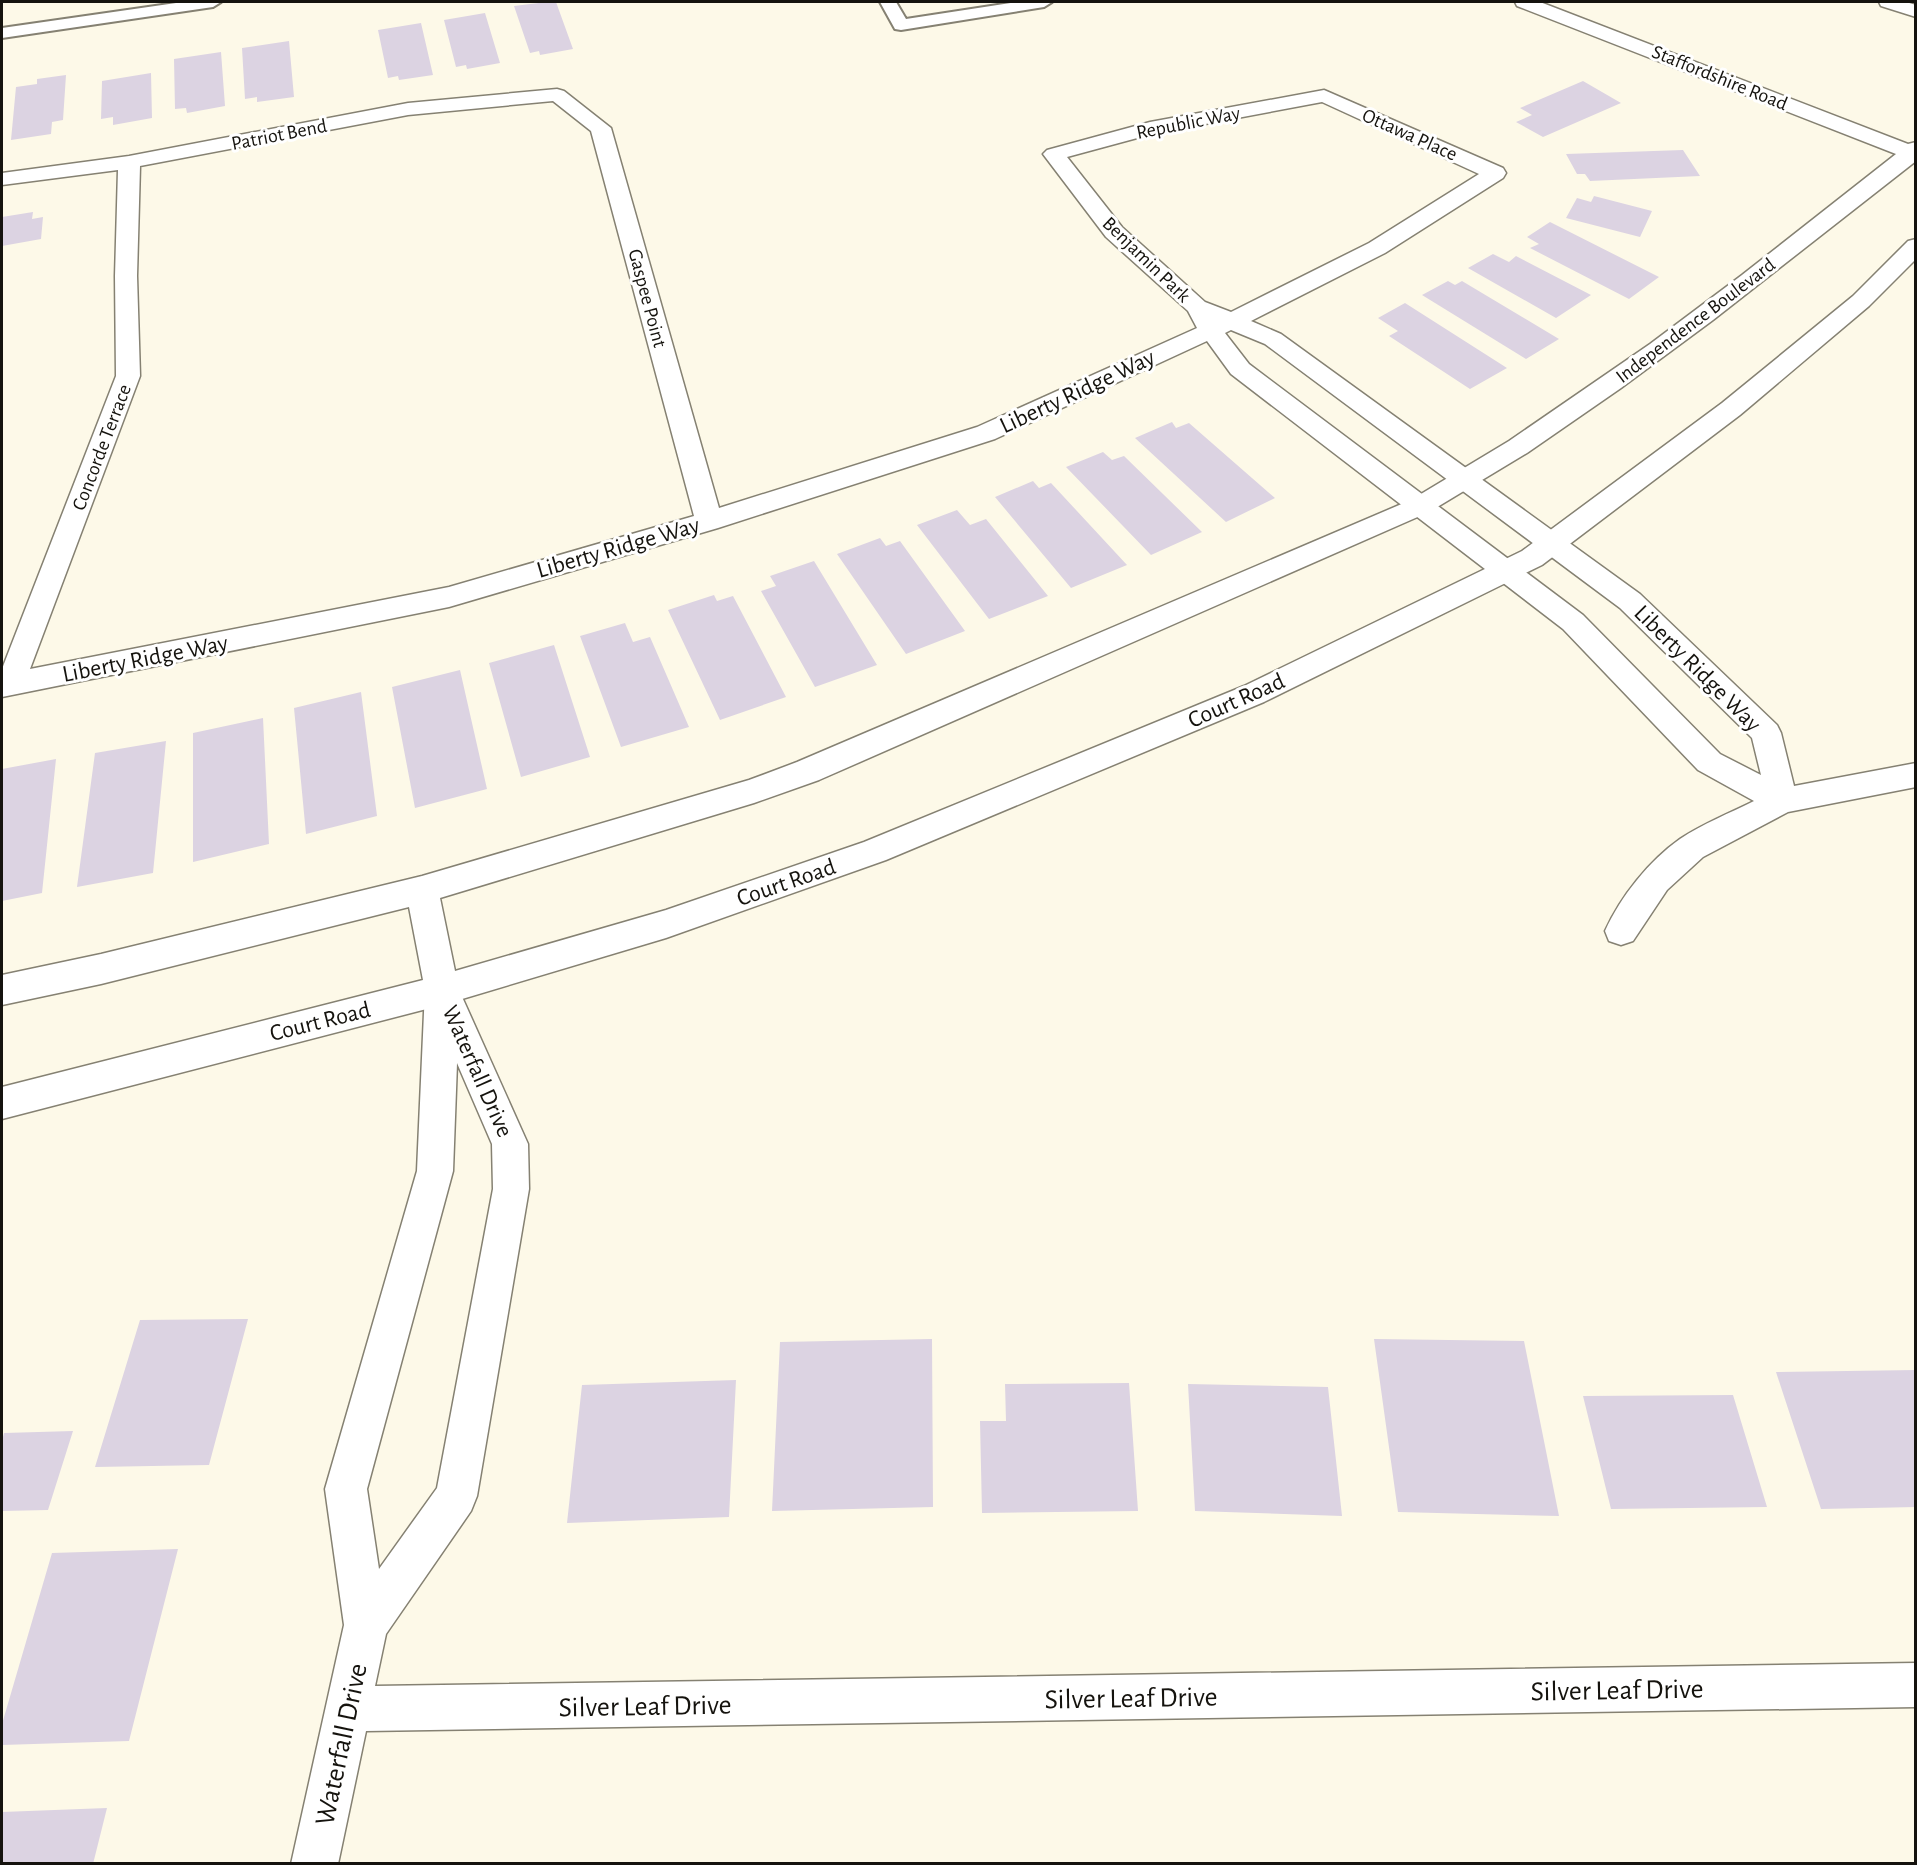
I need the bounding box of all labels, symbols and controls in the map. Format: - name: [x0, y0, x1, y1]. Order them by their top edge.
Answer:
- street label: Staffordshire Road: [1649, 42, 1790, 114]
- street label: Republic Way: [1135, 103, 1242, 143]
- street label: Ottawa Place: [1359, 105, 1460, 165]
- street label: Patriot Bend: [230, 116, 329, 154]
- street label: Benjamin Park: [1099, 213, 1194, 306]
- street label: Gaspee Point: [624, 247, 670, 350]
- street label: Independence Boulevard: [1612, 255, 1779, 387]
- street label: Liberty Ridge Way: [996, 345, 1159, 438]
- street label: Concorde Terrace: [69, 382, 135, 513]
- street label: Liberty Ridge Way: [534, 513, 702, 583]
- street label: Liberty Ridge Way: [1629, 601, 1765, 737]
- street label: Liberty Ridge Way: [60, 631, 230, 687]
- street label: Court Road: [1185, 669, 1288, 733]
- street label: Court Road: [734, 855, 839, 911]
- street label: Court Road: [267, 998, 373, 1046]
- street label: Waterfall Drive: [437, 1002, 517, 1141]
- street label: Waterfall Drive: [311, 1661, 373, 1828]
- street label: Silver Leaf Drive: [1530, 1675, 1704, 1707]
- street label: Silver Leaf Drive: [1044, 1683, 1218, 1715]
- street label: Silver Leaf Drive: [558, 1691, 732, 1723]

